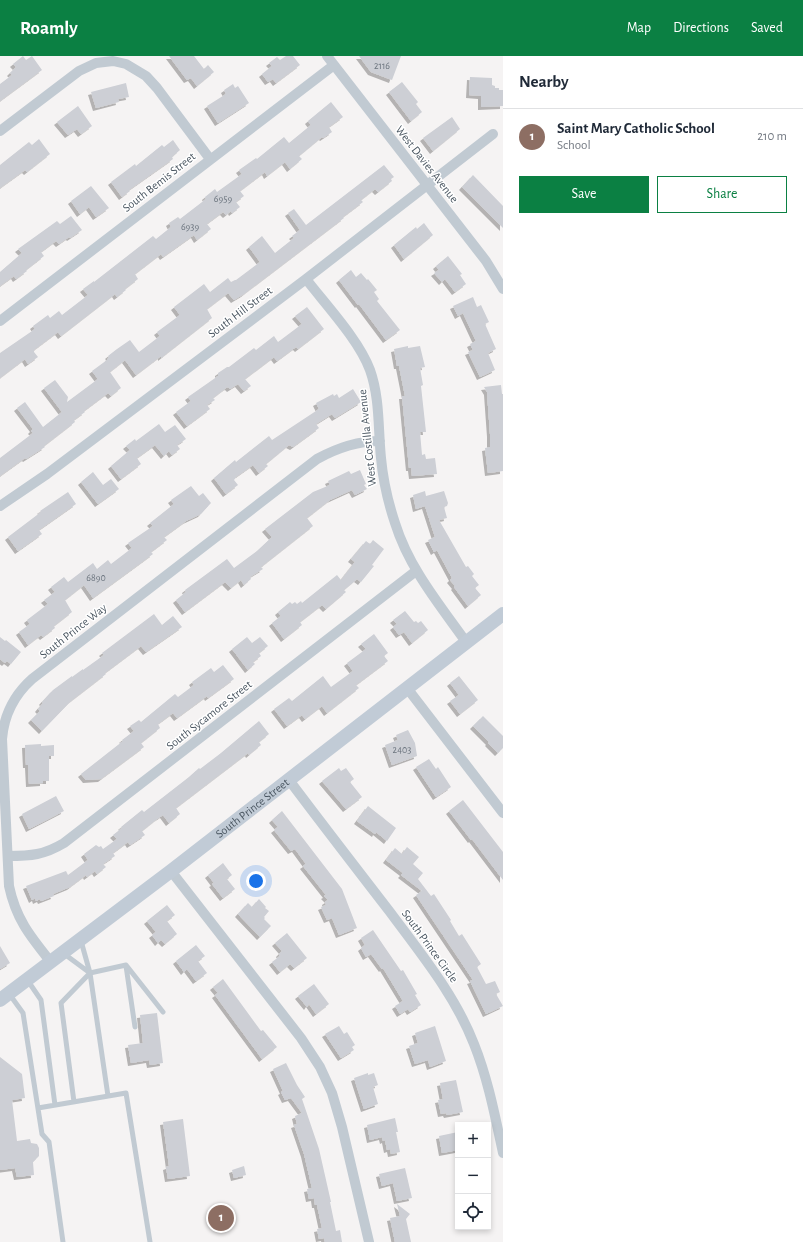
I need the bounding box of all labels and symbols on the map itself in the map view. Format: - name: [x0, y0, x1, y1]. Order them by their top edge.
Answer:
- house number: 2116: [374, 61, 390, 71]
- street label: West Davies Avenue: [393, 123, 461, 205]
- street label: South Bemis Street: [120, 150, 198, 214]
- house number: 6959: [214, 194, 232, 204]
- house number: 6939: [181, 222, 199, 232]
- street label: South Hill Street: [206, 284, 274, 340]
- street label: West Costilla Avenue: [356, 389, 378, 487]
- house number: 6890: [86, 573, 106, 583]
- street label: South Prince Way: [37, 601, 109, 662]
- street label: South Sycamore Street: [164, 678, 255, 753]
- house number: 2403: [393, 745, 411, 755]
- street label: South Prince Street: [213, 776, 291, 840]
- your location: [246, 871, 266, 891]
- street label: South Prince Circle: [400, 907, 460, 985]
- pin: 1: [208, 1203, 234, 1233]

